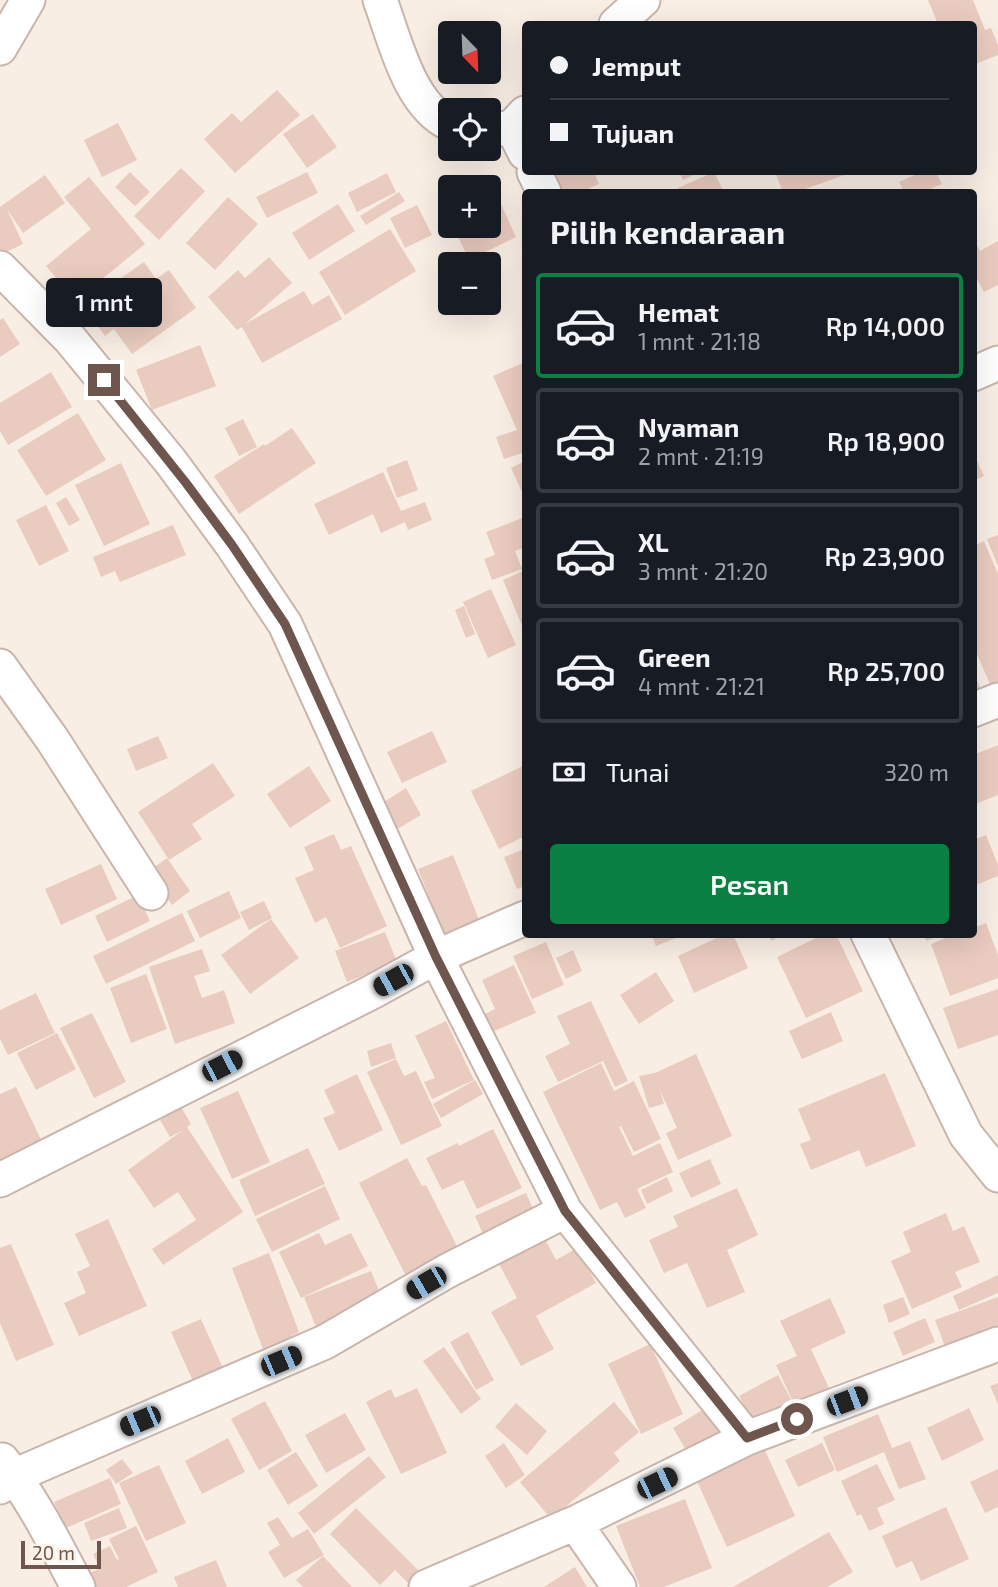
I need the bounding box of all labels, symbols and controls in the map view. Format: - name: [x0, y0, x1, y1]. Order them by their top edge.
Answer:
- north arrow: [438, 21, 500, 84]
- map controls: [438, 21, 501, 315]
- text: Jemput: [592, 50, 681, 81]
- button: locate: [438, 98, 501, 161]
- text: Tujuan: [592, 117, 674, 148]
- button: +: [438, 175, 501, 238]
- text: Pilih kendaraan: [550, 212, 785, 250]
- button: −: [438, 252, 501, 315]
- callout: 1 mnt: [46, 278, 162, 328]
- text: 1 mnt: [75, 288, 133, 316]
- icon: car: [554, 294, 617, 357]
- text: Hemat: [638, 296, 719, 327]
- text: Rp 14,000: [826, 310, 945, 341]
- text: 1 mnt · 21:18: [638, 327, 761, 355]
- route end: [88, 364, 120, 396]
- icon: car: [554, 409, 617, 472]
- text: Nyaman: [638, 411, 739, 442]
- text: Rp 18,900: [827, 425, 945, 456]
- text: 2 mnt · 21:19: [638, 442, 764, 470]
- icon: car: [554, 524, 617, 587]
- text: XL: [638, 526, 669, 557]
- text: Rp 23,900: [824, 540, 945, 571]
- text: 3 mnt · 21:20: [638, 557, 768, 585]
- icon: car: [554, 639, 617, 702]
- text: Green: [638, 641, 711, 672]
- text: Rp 25,700: [827, 655, 945, 686]
- text: 4 mnt · 21:21: [638, 672, 765, 700]
- icon: cash: [550, 753, 588, 791]
- text: Tunai: [606, 756, 669, 787]
- text: 320 m: [884, 758, 949, 786]
- button: Pesan: [550, 844, 949, 924]
- car: [370, 961, 417, 999]
- car: [199, 1047, 246, 1085]
- car: [403, 1263, 450, 1303]
- car: [258, 1343, 305, 1379]
- car: [824, 1384, 871, 1418]
- car: [117, 1403, 164, 1439]
- route start: [781, 1403, 813, 1435]
- car: [634, 1464, 681, 1502]
- scale bar: [21, 1538, 102, 1570]
- text: 20 m: [32, 1541, 75, 1564]

